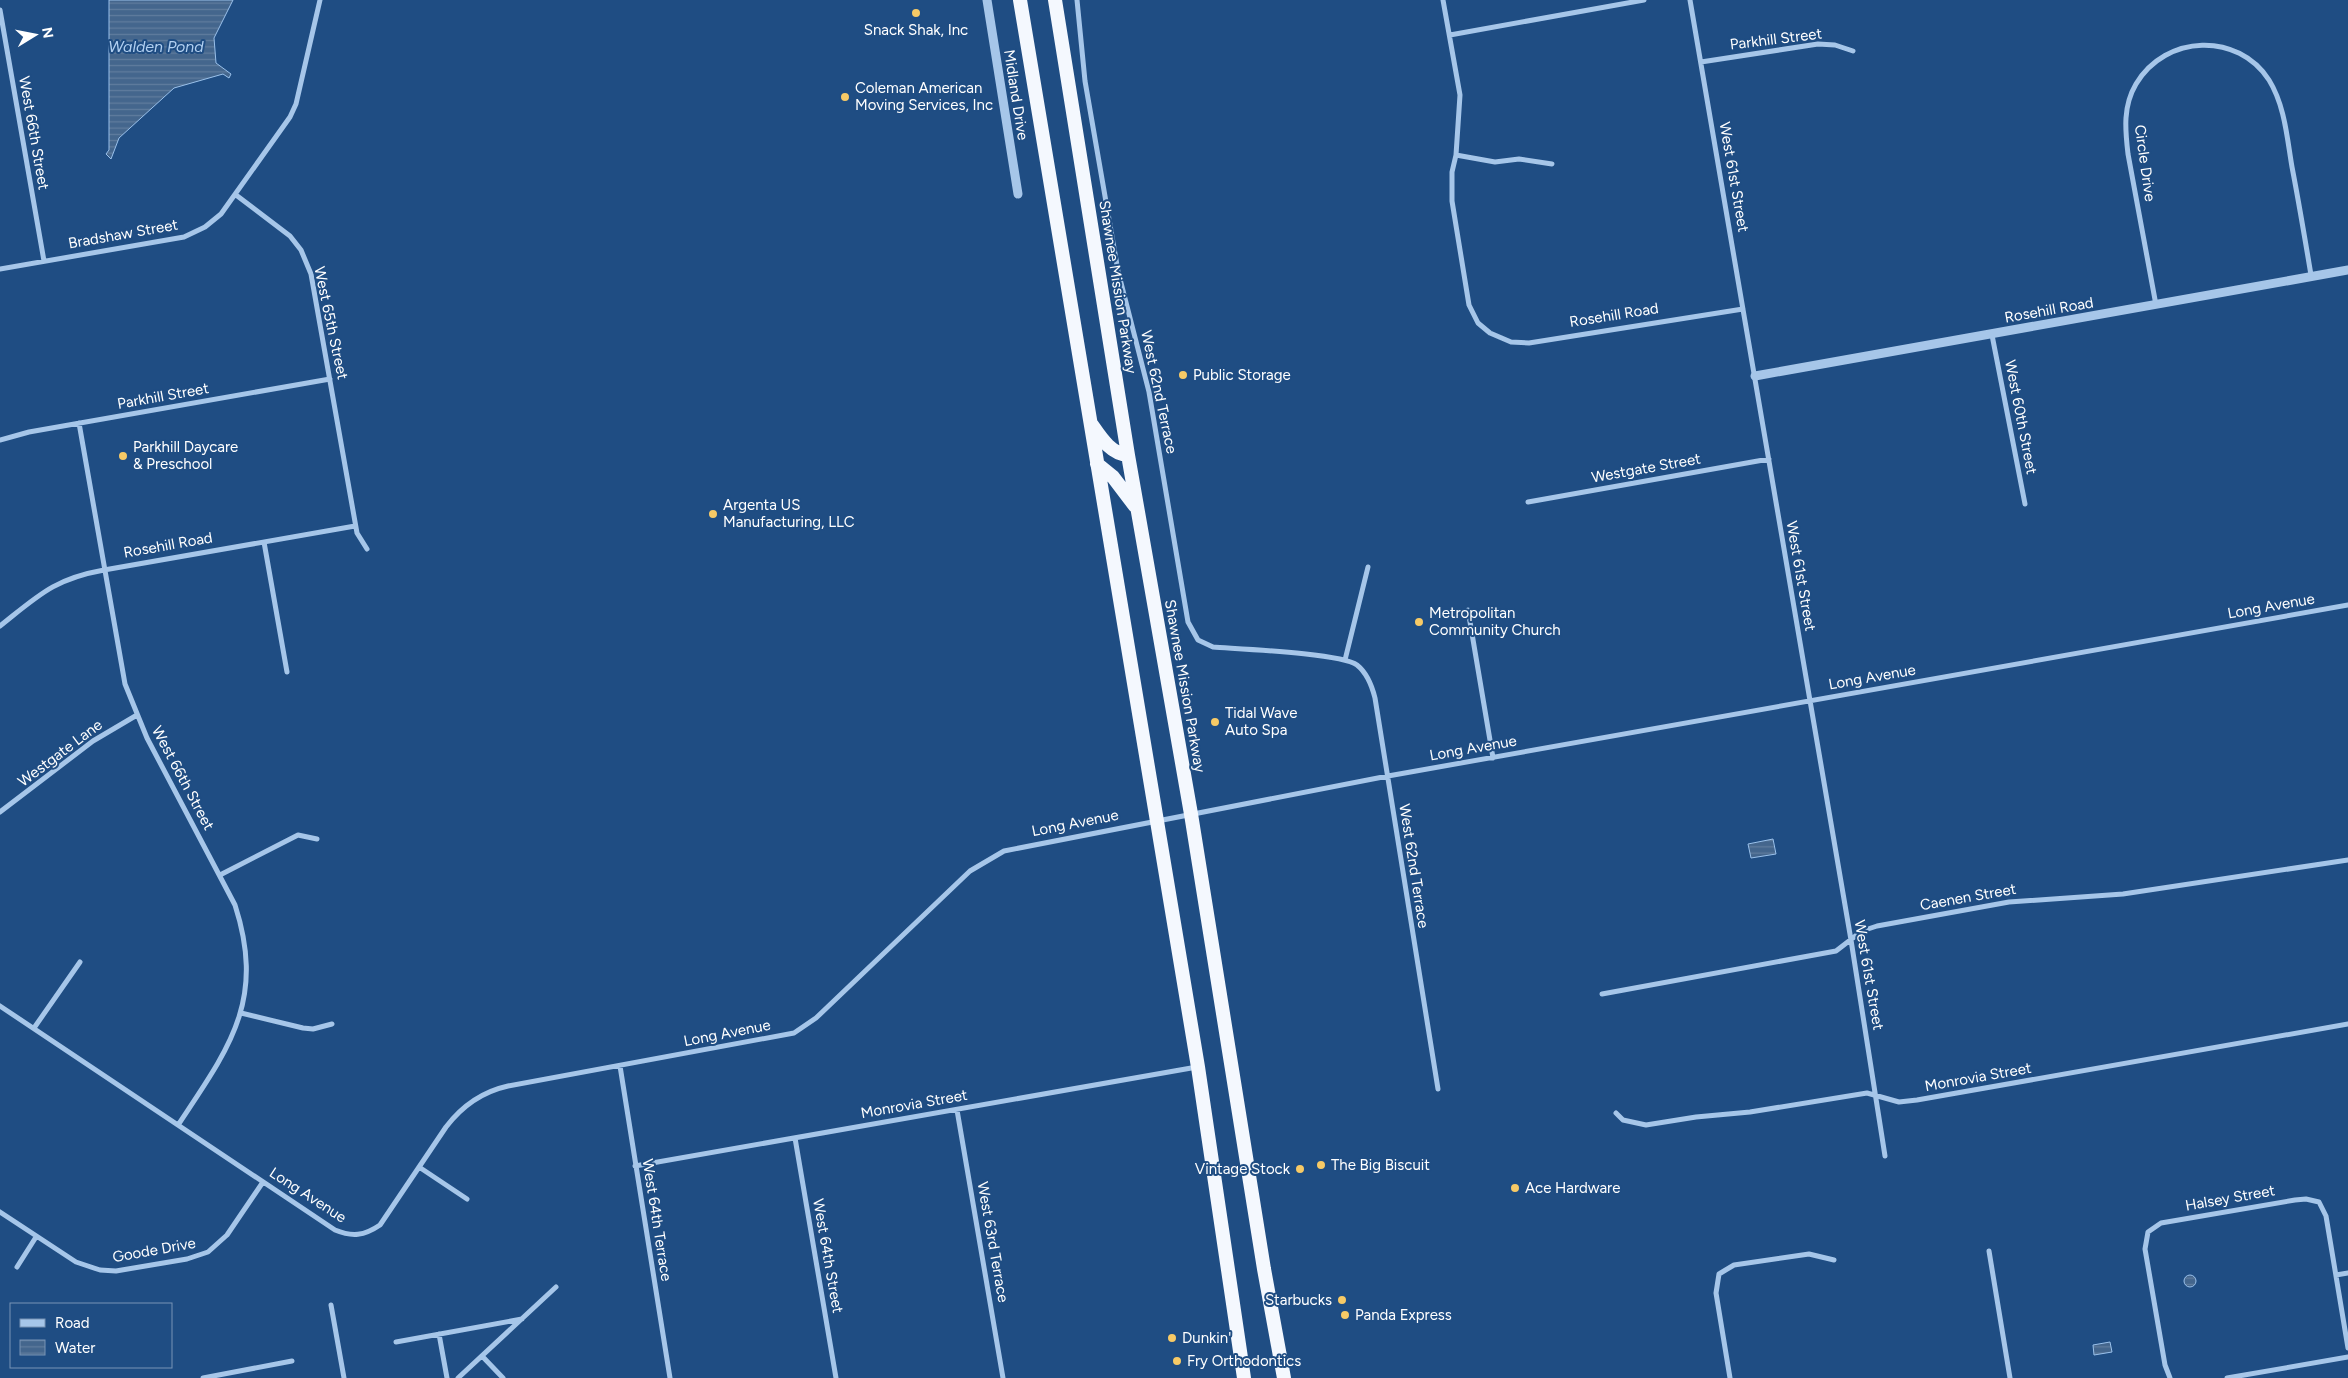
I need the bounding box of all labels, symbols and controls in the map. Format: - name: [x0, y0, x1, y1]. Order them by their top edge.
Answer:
- marker: Snack Shak, Inc: [910, 7, 922, 19]
- north arrow: [10, 10, 60, 60]
- place label: Snack Shak, Inc: [864, 21, 968, 39]
- street label: Parkhill Street: [1729, 24, 1823, 54]
- text: N: [38, 26, 57, 40]
- water label: Walden Pond: [108, 37, 204, 56]
- street label: Midland Drive: [1000, 48, 1032, 142]
- street label: West 66th Street: [15, 75, 53, 192]
- place label: Coleman American Moving Services, Inc: [855, 79, 993, 114]
- marker: Coleman American Moving Services, Inc: [839, 91, 851, 103]
- street label: West 61st Street: [1715, 121, 1753, 234]
- street label: Circle Drive: [2131, 123, 2159, 203]
- street label: Shawnee Mission Parkway: [1095, 199, 1141, 375]
- street label: Bradshaw Street: [67, 215, 180, 253]
- street label: West 65th Street: [310, 265, 352, 382]
- street label: Rosehill Road: [2003, 293, 2095, 327]
- street label: Rosehill Road: [1568, 299, 1660, 331]
- street label: West 62nd Terrace: [1137, 329, 1181, 455]
- street label: West 60th Street: [2001, 358, 2041, 476]
- place label: Public Storage: [1193, 366, 1291, 384]
- marker: Public Storage: [1177, 369, 1189, 381]
- street label: Parkhill Street: [116, 379, 211, 413]
- place label: Parkhill Daycare & Preschool: [133, 438, 238, 473]
- street label: Westgate Street: [1590, 449, 1702, 486]
- marker: Parkhill Daycare & Preschool: [117, 450, 129, 462]
- place label: Argenta US Manufacturing, LLC: [723, 496, 855, 531]
- marker: Argenta US Manufacturing, LLC: [707, 508, 719, 520]
- street label: West 61st Street: [1782, 520, 1820, 633]
- street label: Rosehill Road: [122, 528, 214, 562]
- street label: Long Avenue: [2226, 589, 2316, 623]
- street label: Shawnee Mission Parkway: [1161, 598, 1209, 774]
- place label: Metropolitan Community Church: [1429, 604, 1561, 639]
- marker: Metropolitan Community Church: [1413, 616, 1425, 628]
- street label: Long Avenue: [1827, 660, 1917, 694]
- place label: Tidal Wave Auto Spa: [1225, 704, 1297, 739]
- street label: Westgate Lane: [14, 716, 106, 790]
- marker: Tidal Wave Auto Spa: [1209, 716, 1221, 728]
- street label: West 66th Street: [148, 723, 218, 833]
- street label: Long Avenue: [1428, 731, 1518, 765]
- street label: West 62nd Terrace: [1395, 802, 1433, 930]
- street label: Long Avenue: [1030, 806, 1120, 840]
- street label: Caenen Street: [1919, 880, 2018, 914]
- street label: West 61st Street: [1850, 919, 1888, 1032]
- street label: Long Avenue: [682, 1016, 772, 1050]
- street label: Monrovia Street: [1923, 1059, 2033, 1095]
- street label: Monrovia Street: [859, 1086, 969, 1122]
- place label: The Big Biscuit: [1331, 1156, 1430, 1174]
- street label: West 64th Terrace: [638, 1158, 676, 1282]
- marker: The Big Biscuit: [1315, 1159, 1327, 1171]
- place label: Vintage Stock: [1195, 1160, 1291, 1178]
- street label: Long Avenue: [266, 1163, 350, 1227]
- marker: Vintage Stock: [1294, 1163, 1306, 1175]
- place label: Ace Hardware: [1525, 1179, 1620, 1197]
- street label: West 63rd Terrace: [974, 1180, 1012, 1304]
- street label: Halsey Street: [2184, 1181, 2277, 1215]
- marker: Ace Hardware: [1509, 1182, 1521, 1194]
- street label: West 64th Street: [809, 1197, 847, 1315]
- street label: Goode Drive: [111, 1234, 197, 1266]
- place label: Starbucks: [1265, 1291, 1332, 1309]
- marker: Starbucks: [1336, 1294, 1348, 1306]
- legend: [10, 1303, 172, 1368]
- place label: Panda Express: [1355, 1306, 1452, 1324]
- marker: Panda Express: [1339, 1309, 1351, 1321]
- text: Road: [55, 1314, 90, 1332]
- place label: Dunkin': [1182, 1329, 1231, 1347]
- marker: Dunkin': [1166, 1332, 1178, 1344]
- text: Water: [55, 1339, 95, 1357]
- place label: Fry Orthodontics: [1187, 1352, 1301, 1370]
- marker: Fry Orthodontics: [1171, 1355, 1183, 1367]

